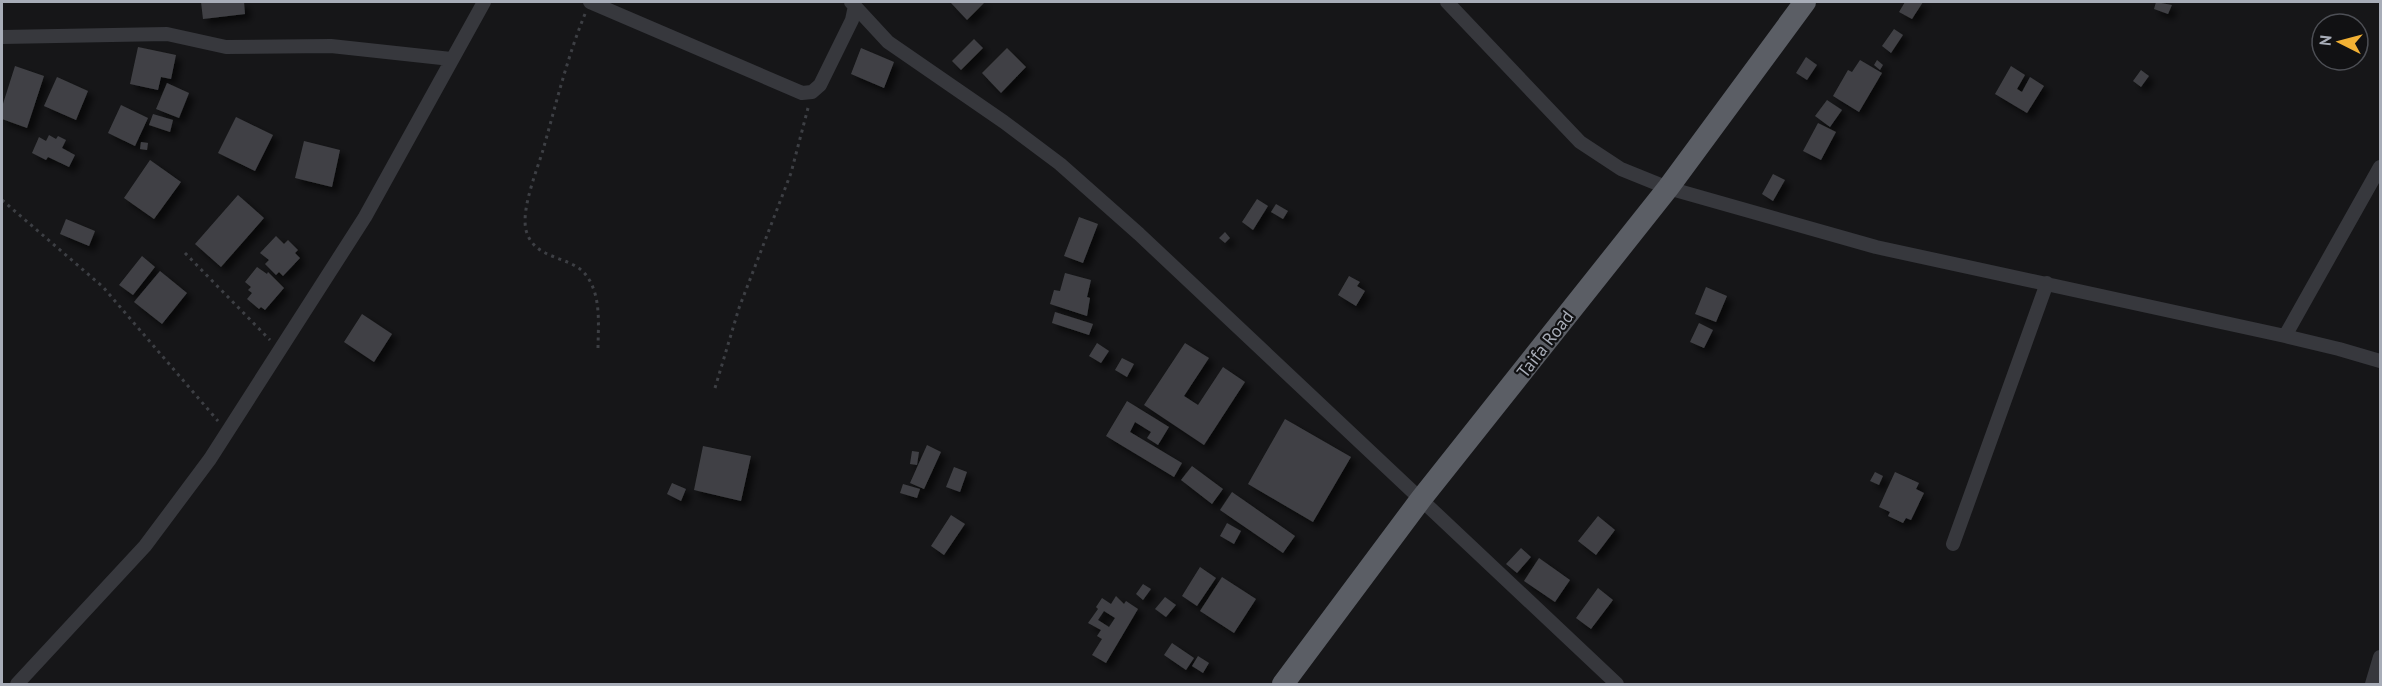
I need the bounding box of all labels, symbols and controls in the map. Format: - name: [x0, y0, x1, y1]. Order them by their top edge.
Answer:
- north arrow: [2310, 12, 2370, 72]
- text: N: [2315, 34, 2336, 47]
- street label: Taifa Road: [1511, 306, 1579, 382]

